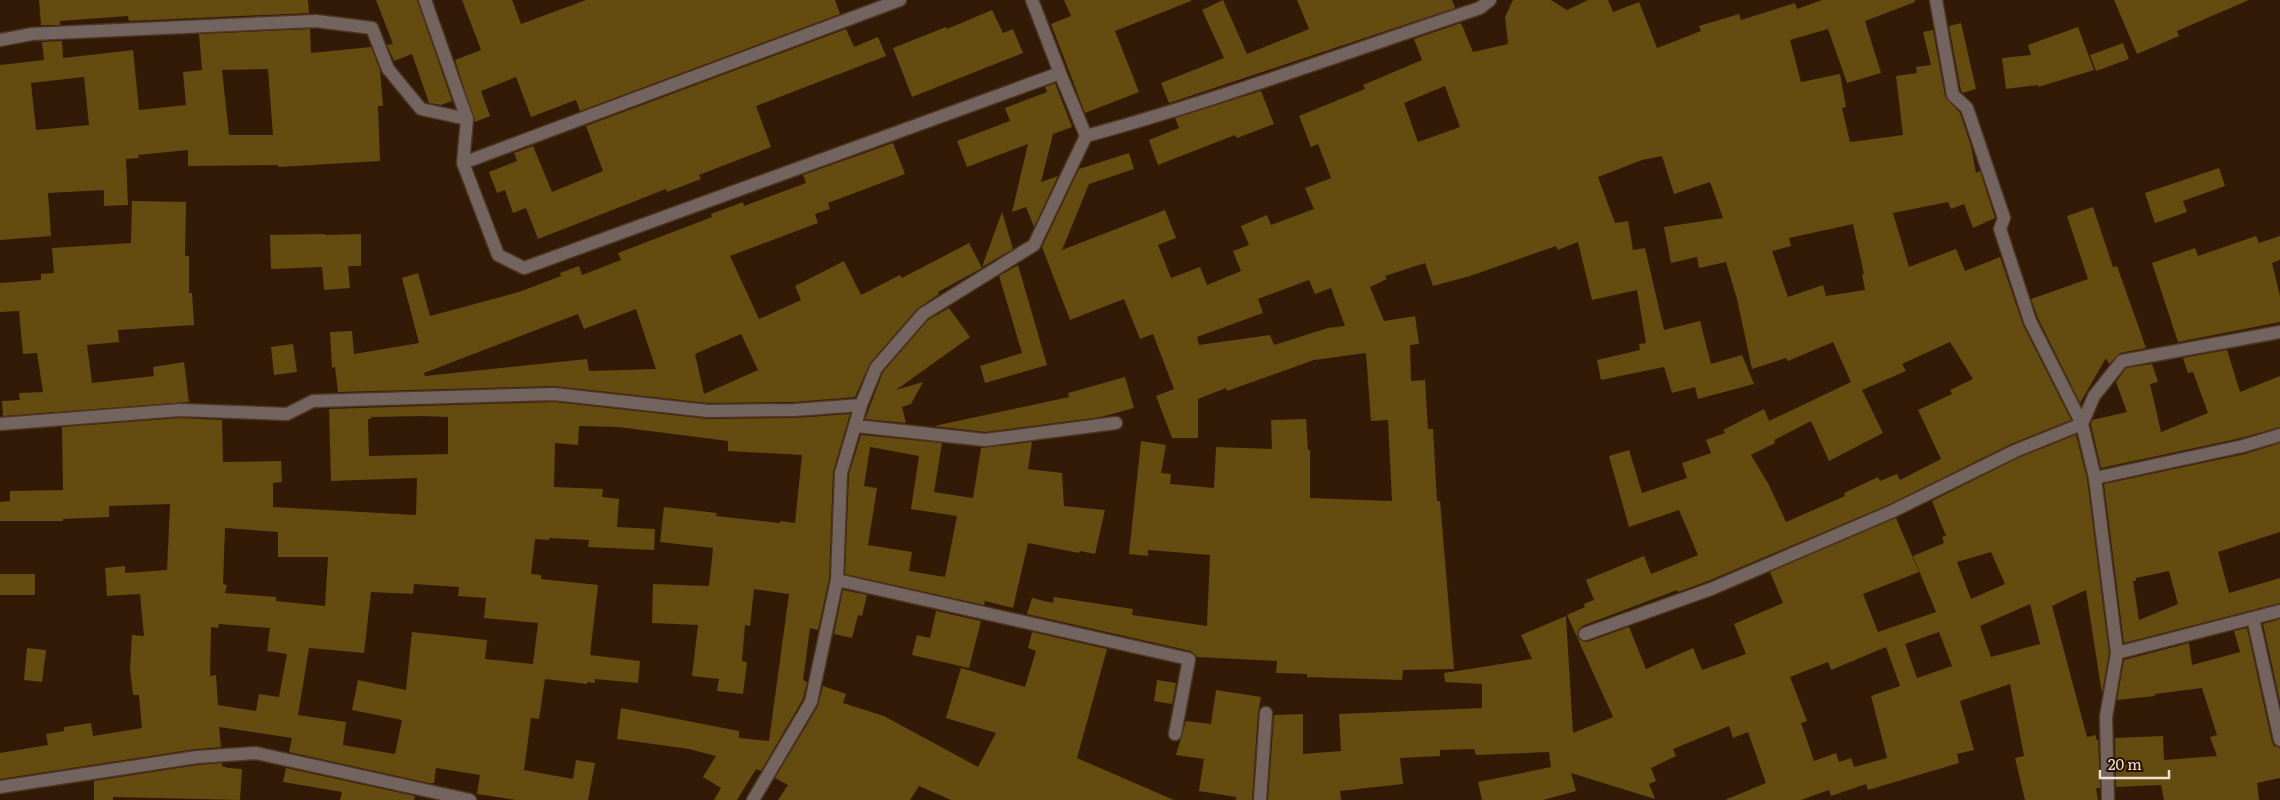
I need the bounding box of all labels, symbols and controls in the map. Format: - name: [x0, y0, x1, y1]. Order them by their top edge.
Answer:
- scale bar: [2100, 748, 2169, 780]
- text: 20 m: [2108, 752, 2142, 775]

